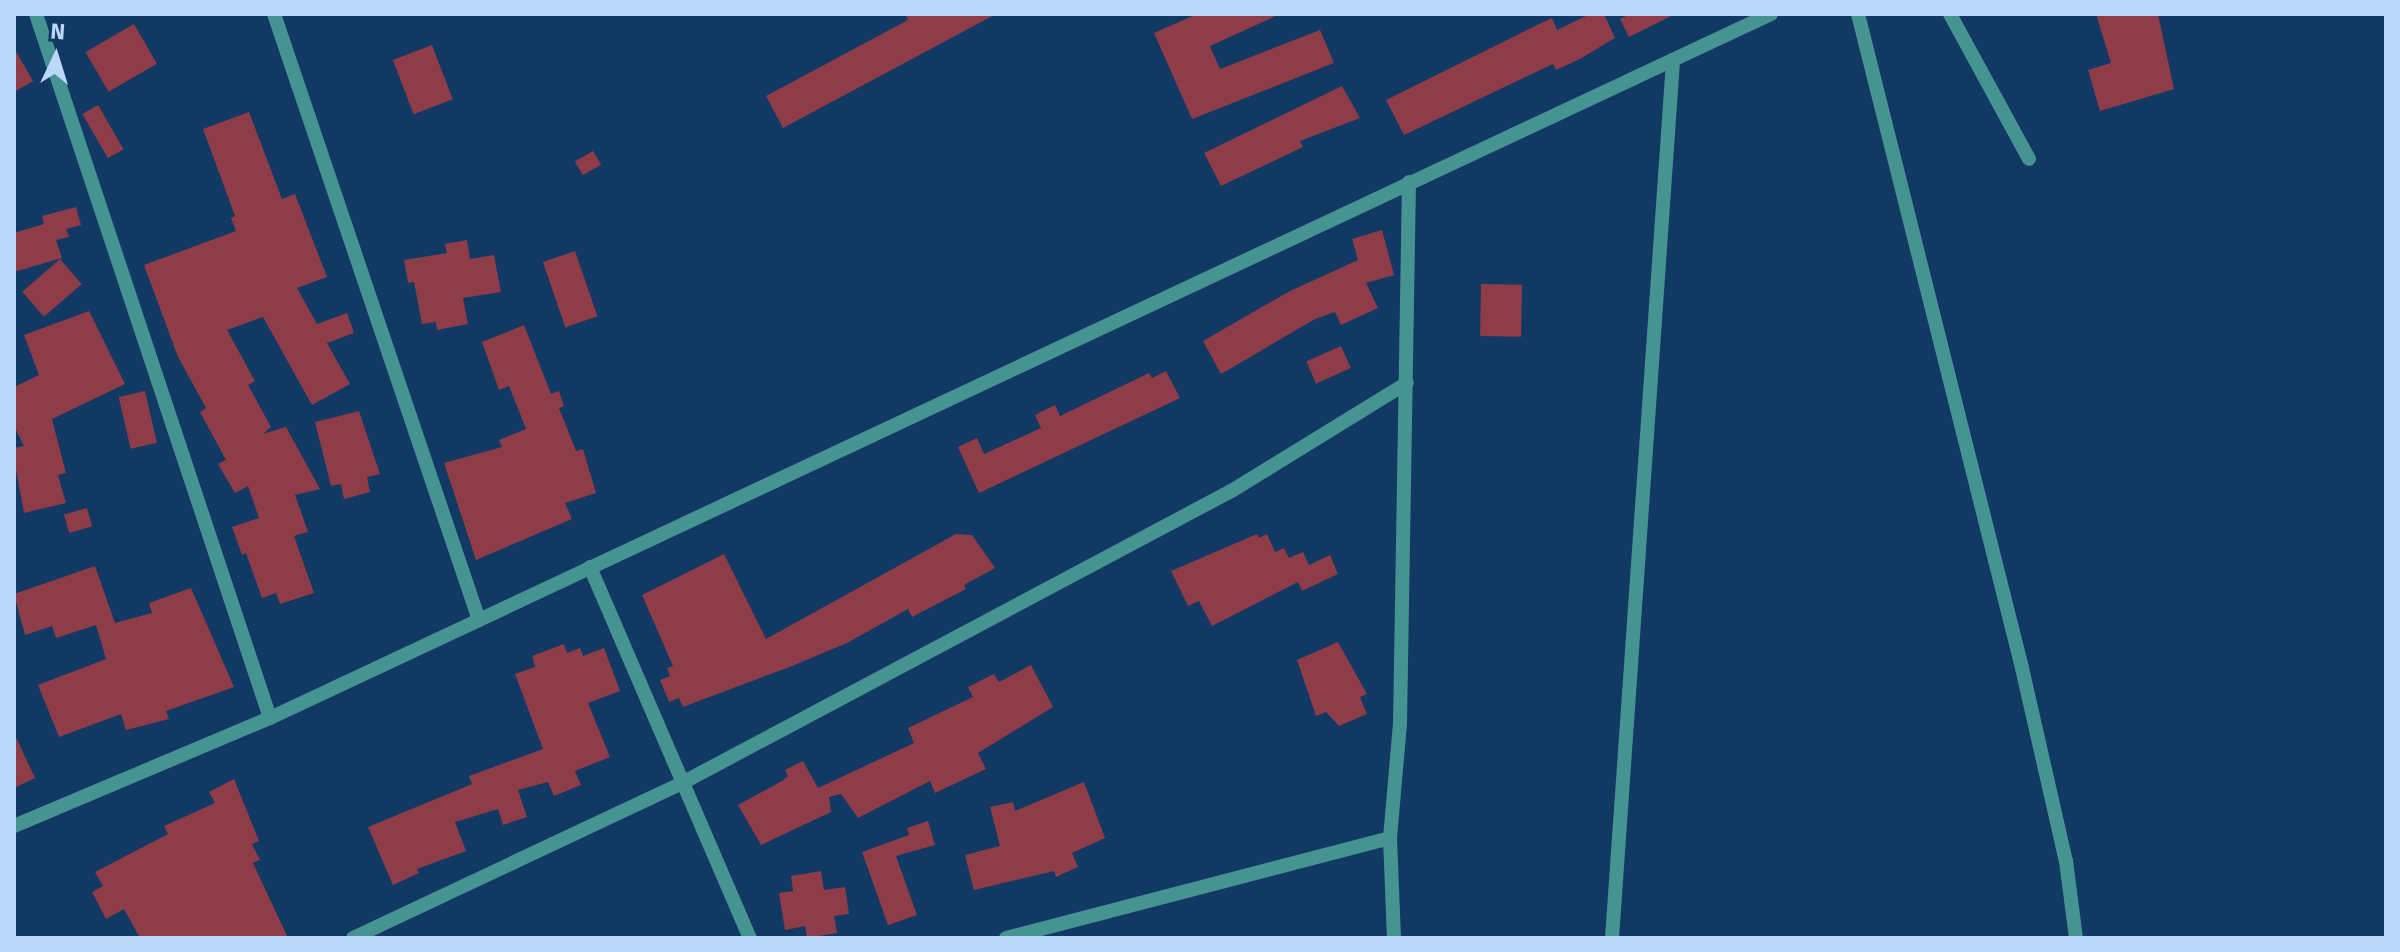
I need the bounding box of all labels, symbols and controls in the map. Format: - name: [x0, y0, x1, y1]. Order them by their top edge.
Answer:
- north arrow: [16, 16, 96, 96]
- text: N: [49, 18, 66, 46]

